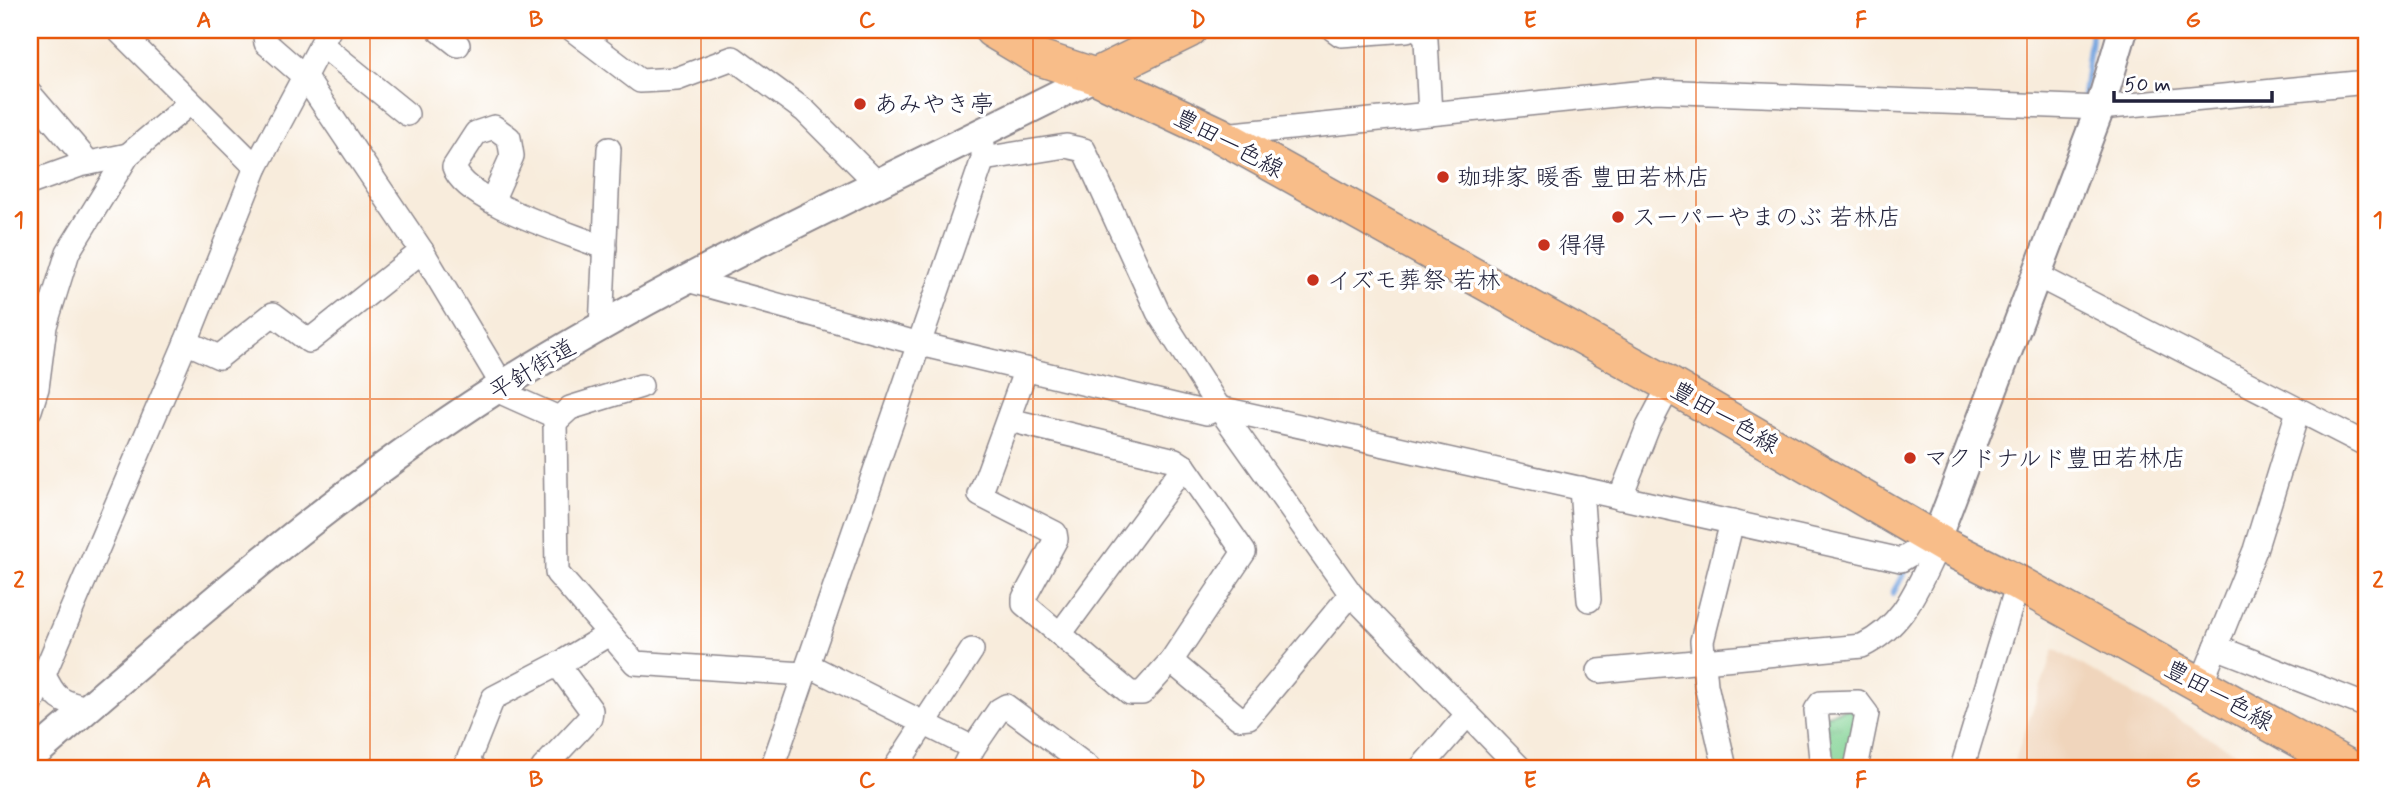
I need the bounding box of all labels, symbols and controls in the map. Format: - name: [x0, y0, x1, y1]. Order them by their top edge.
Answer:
- text: A: [196, 6, 212, 36]
- text: B: [529, 6, 544, 36]
- text: C: [859, 6, 876, 36]
- text: D: [1190, 6, 1206, 36]
- text: E: [1523, 6, 1537, 36]
- text: F: [1855, 6, 1867, 36]
- text: G: [2185, 6, 2201, 36]
- scale bar: [2114, 60, 2271, 104]
- text: 50 m: [2124, 71, 2171, 99]
- place label: あみやき亭: [874, 90, 994, 121]
- marker: あみやき亭: [852, 96, 868, 112]
- street label: 豊田一色線: [1168, 102, 1289, 186]
- place label: 珈琲家 暖香 豊田若林店: [1457, 163, 1710, 194]
- marker: 珈琲家 暖香 豊田若林店: [1435, 169, 1451, 185]
- place label: スーパーやまのぶ 若林店: [1632, 203, 1901, 234]
- text: 1: [14, 206, 24, 236]
- text: 1: [2373, 206, 2383, 236]
- marker: スーパーやまのぶ 若林店: [1610, 209, 1626, 225]
- place label: 得得: [1558, 231, 1606, 262]
- marker: 得得: [1536, 237, 1552, 253]
- place label: イズモ葬祭 若林: [1327, 266, 1501, 297]
- marker: イズモ葬祭 若林: [1305, 272, 1321, 288]
- street label: 平針街道: [484, 332, 582, 408]
- street label: 豊田一色線: [1665, 375, 1784, 462]
- place label: マクドナルド豊田若林店: [1924, 444, 2186, 475]
- marker: マクドナルド豊田若林店: [1902, 450, 1918, 466]
- text: 2: [13, 566, 25, 596]
- text: 2: [2372, 566, 2384, 596]
- street label: 豊田一色線: [2158, 654, 2278, 739]
- text: A: [196, 766, 212, 796]
- text: B: [529, 766, 544, 796]
- text: C: [859, 766, 876, 796]
- text: D: [1190, 766, 1206, 796]
- text: E: [1523, 766, 1537, 796]
- text: F: [1855, 766, 1867, 796]
- text: G: [2185, 766, 2201, 796]

